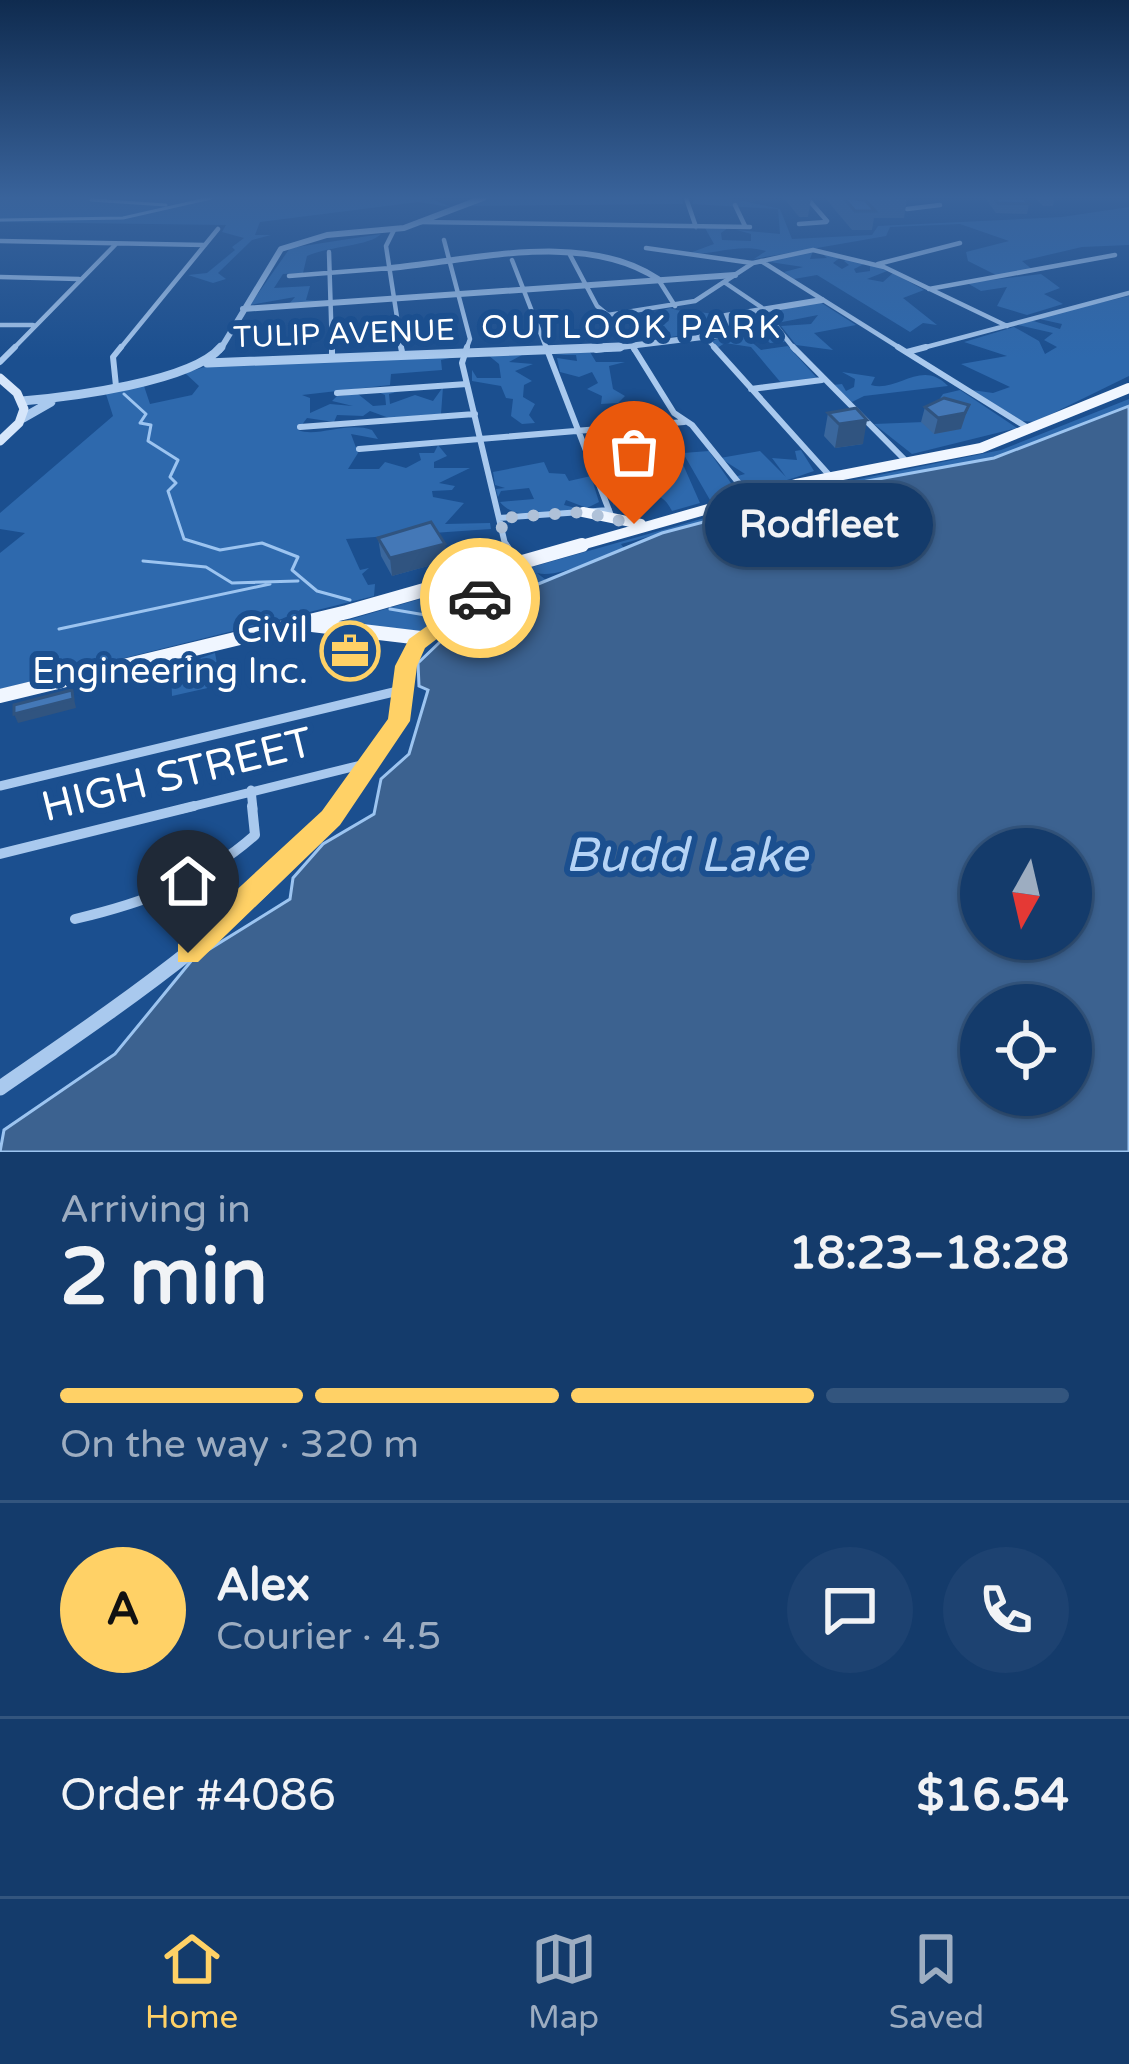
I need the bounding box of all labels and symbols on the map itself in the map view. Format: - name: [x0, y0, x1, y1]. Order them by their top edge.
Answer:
- district label: OUTLOOK PARK: [481, 308, 783, 347]
- street label: TULIP AVENUE: [233, 312, 455, 356]
- pin: [583, 401, 685, 524]
- callout: Rodfleet: [706, 482, 934, 566]
- courier: [420, 538, 540, 658]
- place label: Civil Engineering Inc.: [32, 609, 308, 693]
- office icon: Civil Engineering Inc.: [319, 620, 381, 682]
- street label: HIGH STREET: [36, 717, 318, 833]
- water label: Budd Lake: [565, 827, 810, 885]
- north arrow: [960, 828, 1092, 960]
- pin: [137, 830, 239, 953]

